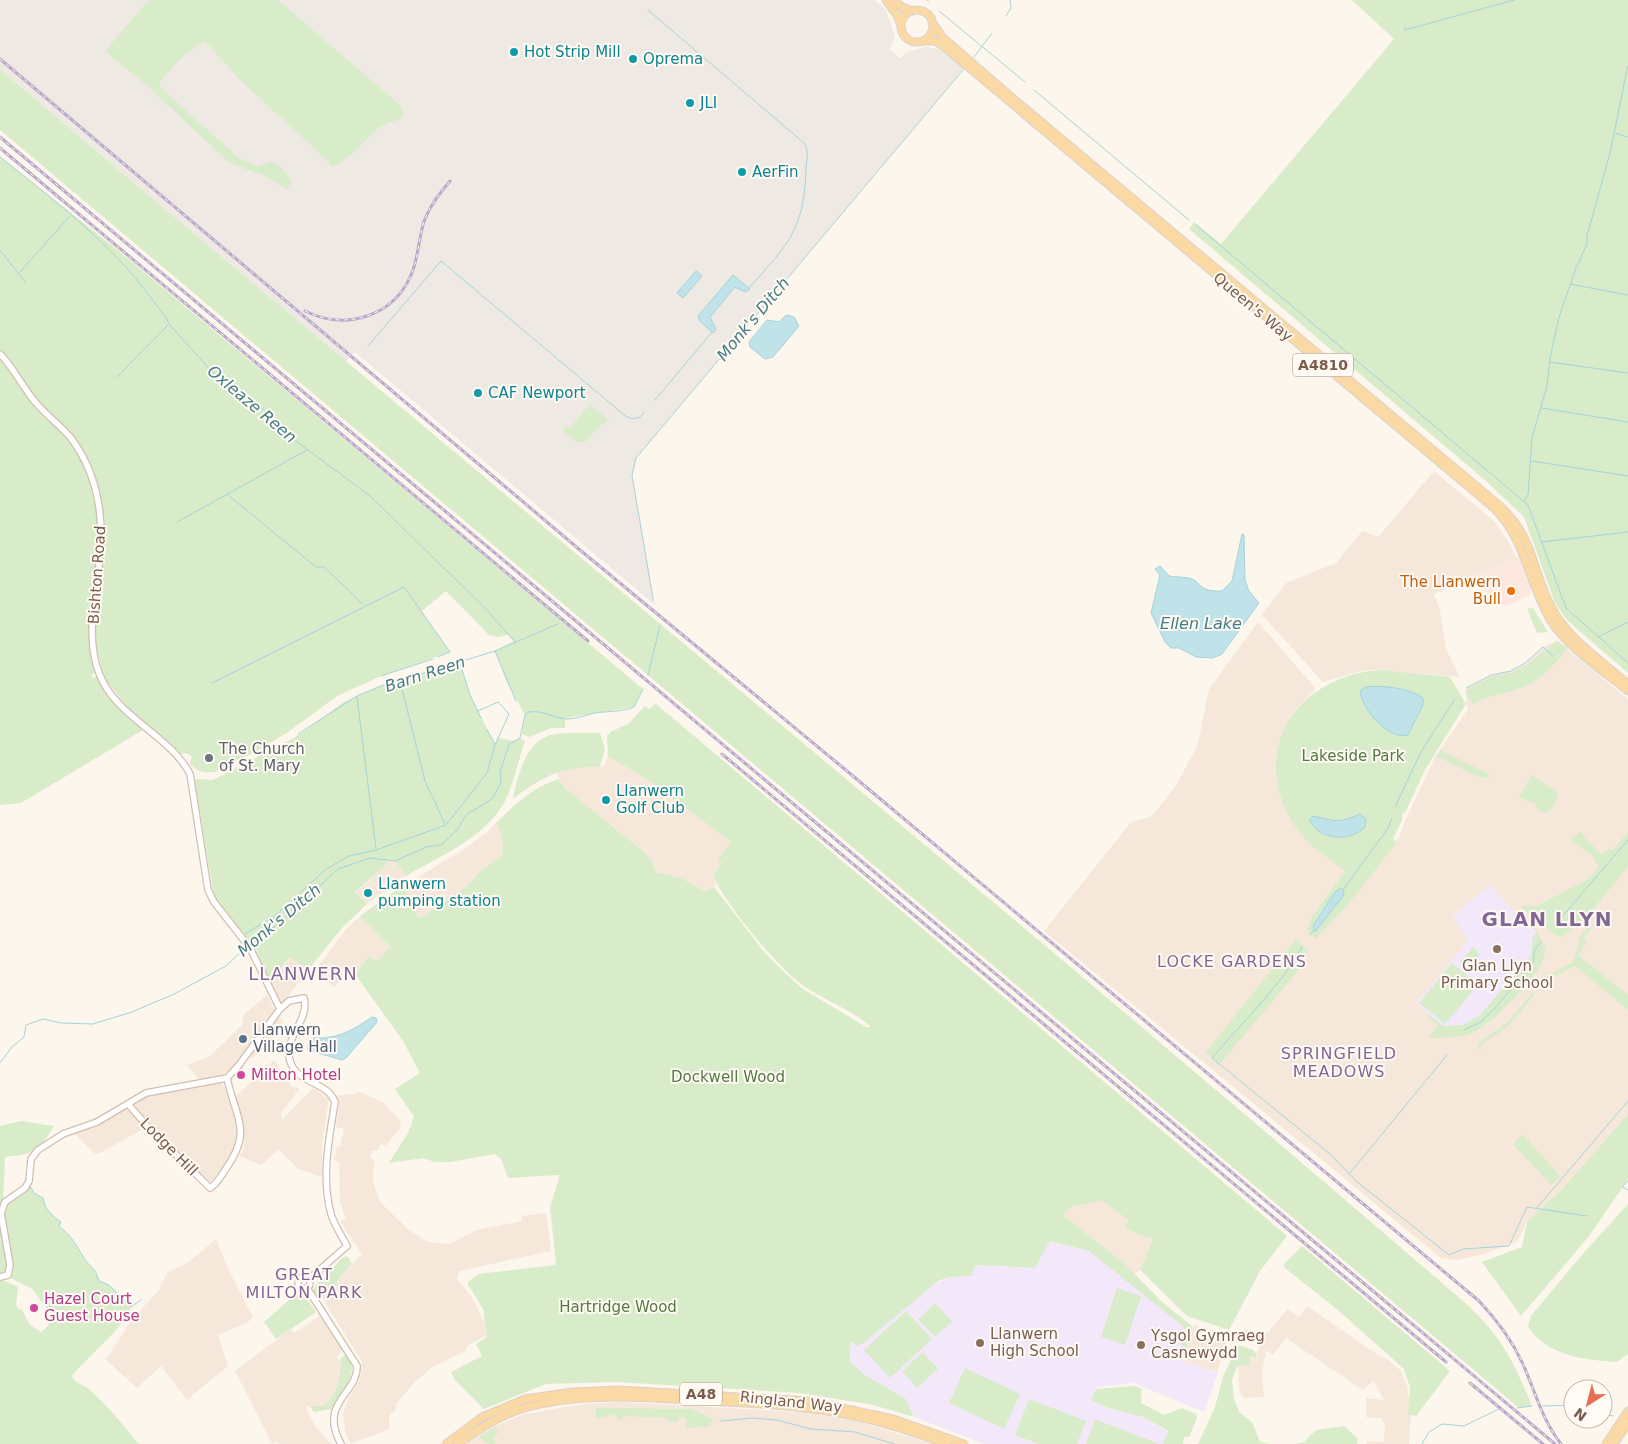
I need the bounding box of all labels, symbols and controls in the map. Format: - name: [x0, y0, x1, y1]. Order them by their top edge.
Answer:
- place label: Hot Strip Mill: [524, 43, 621, 61]
- marker: Hot Strip Mill: [508, 46, 520, 58]
- place label: Oprema: [643, 50, 703, 68]
- marker: Oprema: [627, 53, 639, 65]
- place label: JLI: [699, 94, 717, 112]
- marker: JLI: [684, 97, 696, 109]
- place label: AerFin: [752, 163, 799, 181]
- marker: AerFin: [736, 166, 748, 178]
- street label: Queen's Way: [1210, 269, 1296, 345]
- water label: Monk's Ditch: [713, 274, 793, 364]
- road number: A4810: [1293, 354, 1353, 376]
- water label: Oxleaze Reen: [204, 361, 300, 447]
- place label: CAF Newport: [488, 384, 586, 402]
- marker: CAF Newport: [472, 387, 484, 399]
- street label: Bishton Road: [85, 525, 109, 625]
- place label: The Llanwern Bull: [1399, 573, 1501, 608]
- marker: The Llanwern Bull: [1505, 585, 1517, 597]
- water label: Ellen Lake: [1160, 614, 1242, 633]
- water label: Barn Reen: [382, 652, 468, 696]
- place label: The Church of St. Mary: [218, 740, 305, 775]
- park label: Lakeside Park: [1302, 747, 1405, 765]
- marker: The Church of St. Mary: [203, 752, 215, 764]
- place label: Llanwern Golf Club: [616, 782, 685, 817]
- marker: Llanwern Golf Club: [600, 794, 612, 806]
- place label: Llanwern pumping station: [378, 875, 501, 910]
- water label: Monk's Ditch: [234, 880, 324, 960]
- marker: Llanwern pumping station: [362, 887, 374, 899]
- district label: GLAN LLYN: [1482, 907, 1612, 931]
- marker: Glan Llyn Primary School: [1491, 943, 1503, 955]
- district label: LOCKE GARDENS: [1157, 952, 1307, 971]
- place label: Glan Llyn Primary School: [1441, 957, 1553, 992]
- district label: LLANWERN: [248, 963, 358, 984]
- place label: Llanwern Village Hall: [253, 1021, 337, 1056]
- marker: Llanwern Village Hall: [237, 1033, 249, 1045]
- district label: SPRINGFIELD MEADOWS: [1281, 1044, 1397, 1081]
- place label: Milton Hotel: [251, 1066, 341, 1084]
- park label: Dockwell Wood: [671, 1068, 785, 1086]
- marker: Milton Hotel: [235, 1069, 247, 1081]
- street label: Lodge Hill: [136, 1114, 202, 1180]
- district label: GREAT MILTON PARK: [246, 1265, 362, 1302]
- place label: Hazel Court Guest House: [44, 1290, 140, 1325]
- park label: Hartridge Wood: [559, 1298, 677, 1316]
- marker: Hazel Court Guest House: [28, 1302, 40, 1314]
- place label: Llanwern High School: [990, 1325, 1079, 1360]
- place label: Ysgol Gymraeg Casnewydd: [1150, 1327, 1265, 1362]
- marker: Llanwern High School: [974, 1337, 986, 1349]
- marker: Ysgol Gymraeg Casnewydd: [1135, 1339, 1147, 1351]
- north arrow: [1563, 1379, 1613, 1429]
- road number: A48: [680, 1382, 722, 1406]
- street label: Ringland Way: [739, 1388, 843, 1416]
- text: N: [1571, 1405, 1590, 1424]

